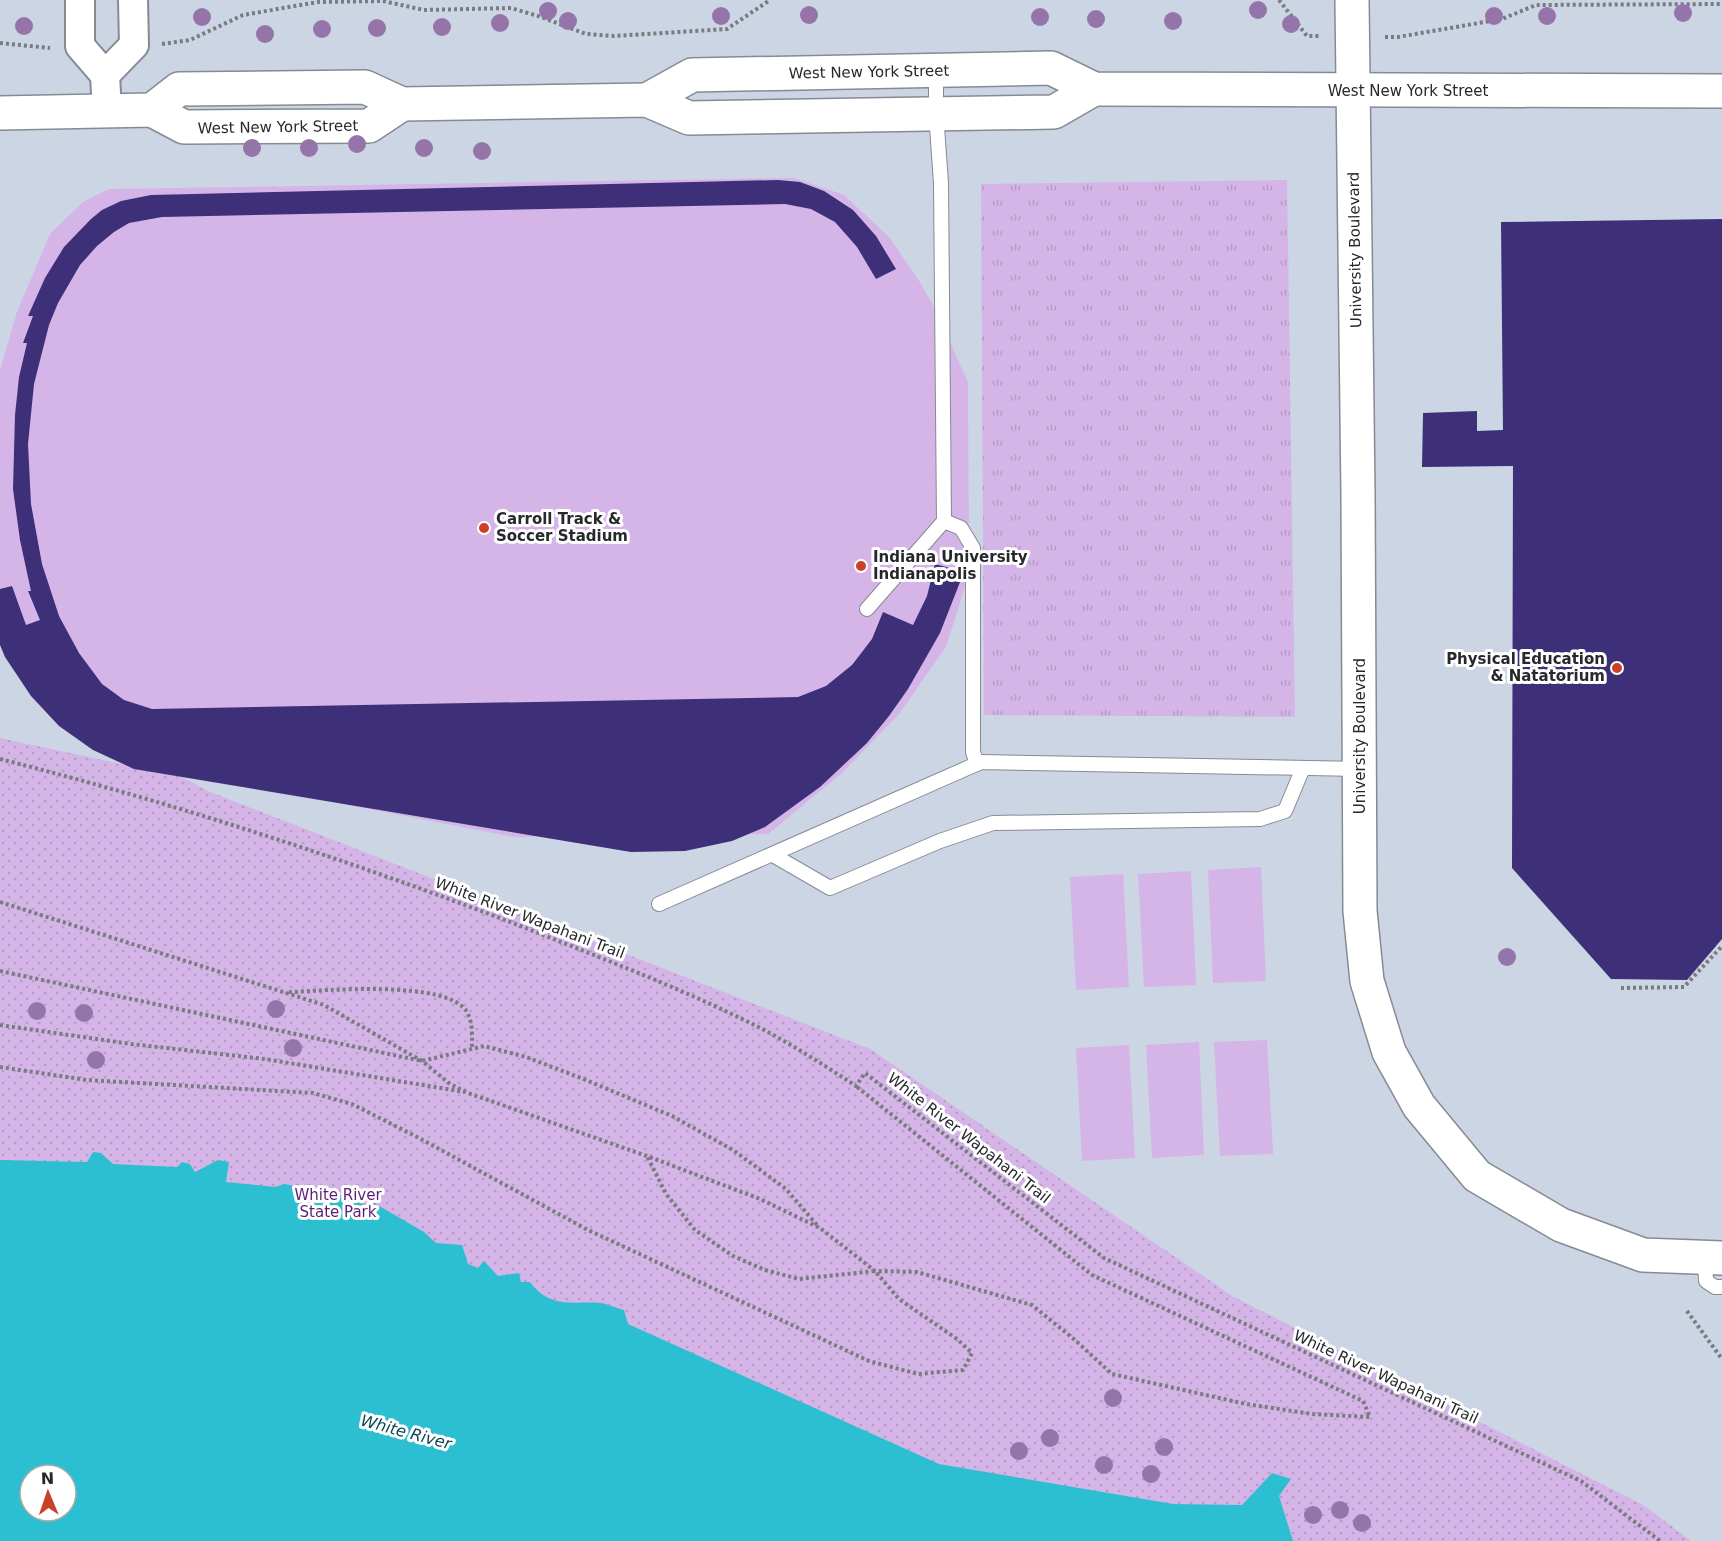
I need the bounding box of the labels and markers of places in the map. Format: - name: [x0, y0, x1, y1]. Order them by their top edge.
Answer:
- place label: Carroll Track & Soccer Stadium: [496, 510, 628, 545]
- marker: Carroll Track & Soccer Stadium: [477, 521, 491, 535]
- place label: Indiana University Indianapolis: [873, 548, 1028, 583]
- marker: Indiana University Indianapolis: [854, 559, 868, 573]
- place label: Physical Education & Natatorium: [1446, 650, 1605, 685]
- marker: Physical Education & Natatorium: [1610, 661, 1624, 675]

